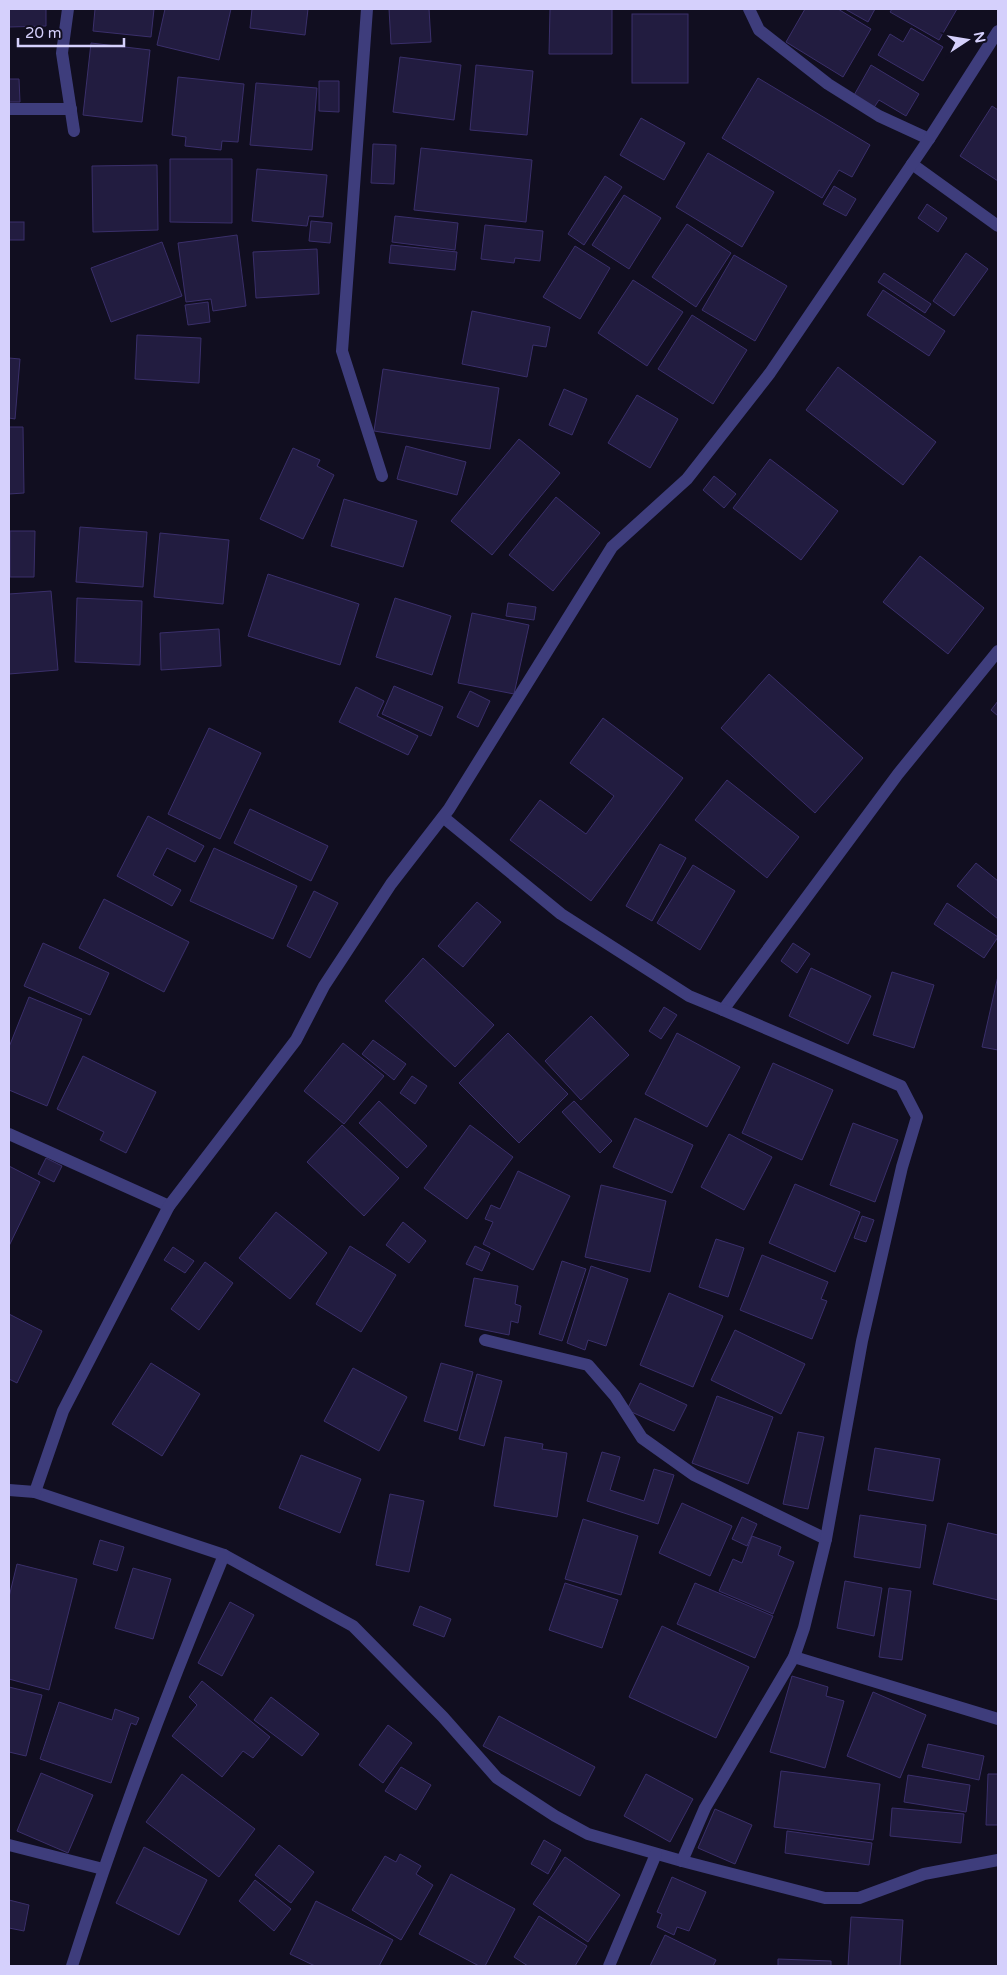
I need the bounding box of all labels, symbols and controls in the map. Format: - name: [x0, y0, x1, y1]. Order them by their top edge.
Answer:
- scale bar: [18, 15, 124, 47]
- north arrow: [942, 15, 992, 65]
- text: 20 m: [25, 24, 62, 42]
- text: N: [970, 30, 989, 45]

